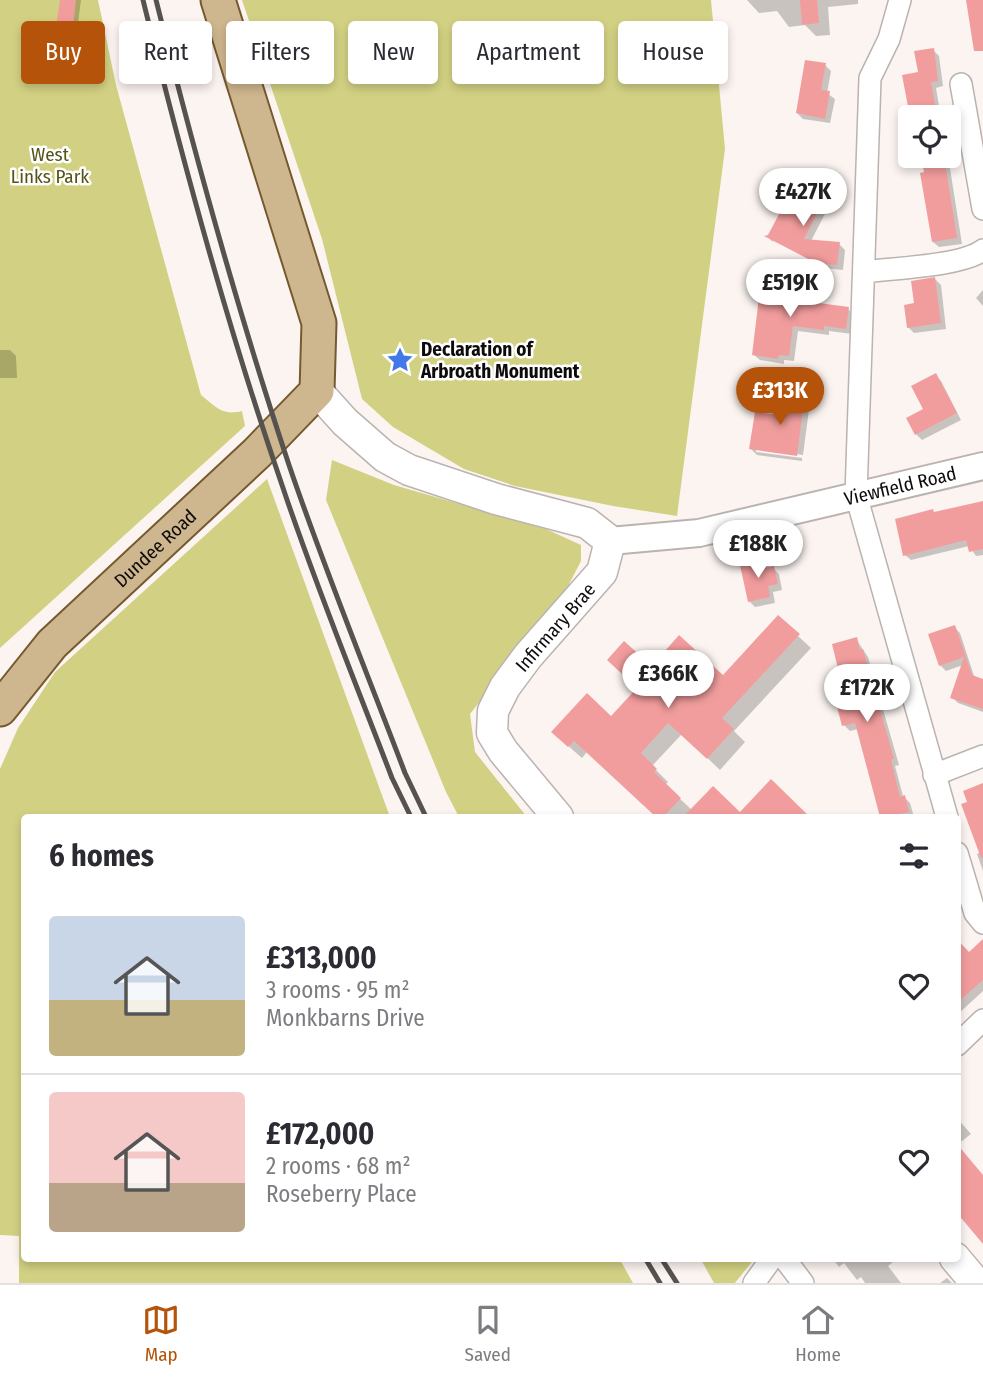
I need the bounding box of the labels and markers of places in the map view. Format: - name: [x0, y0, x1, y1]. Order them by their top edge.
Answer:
- pin: £427K: [754, 168, 852, 228]
- pin: £519K: [741, 260, 839, 319]
- place label: Declaration of Arbroath Monument: [420, 338, 580, 383]
- place icon: Declaration of Arbroath Monument: [385, 345, 415, 375]
- pin: £313K: [731, 368, 829, 427]
- pin: £188K: [709, 520, 807, 580]
- pin: £366K: [619, 650, 717, 710]
- pin: £172K: [818, 664, 916, 724]

